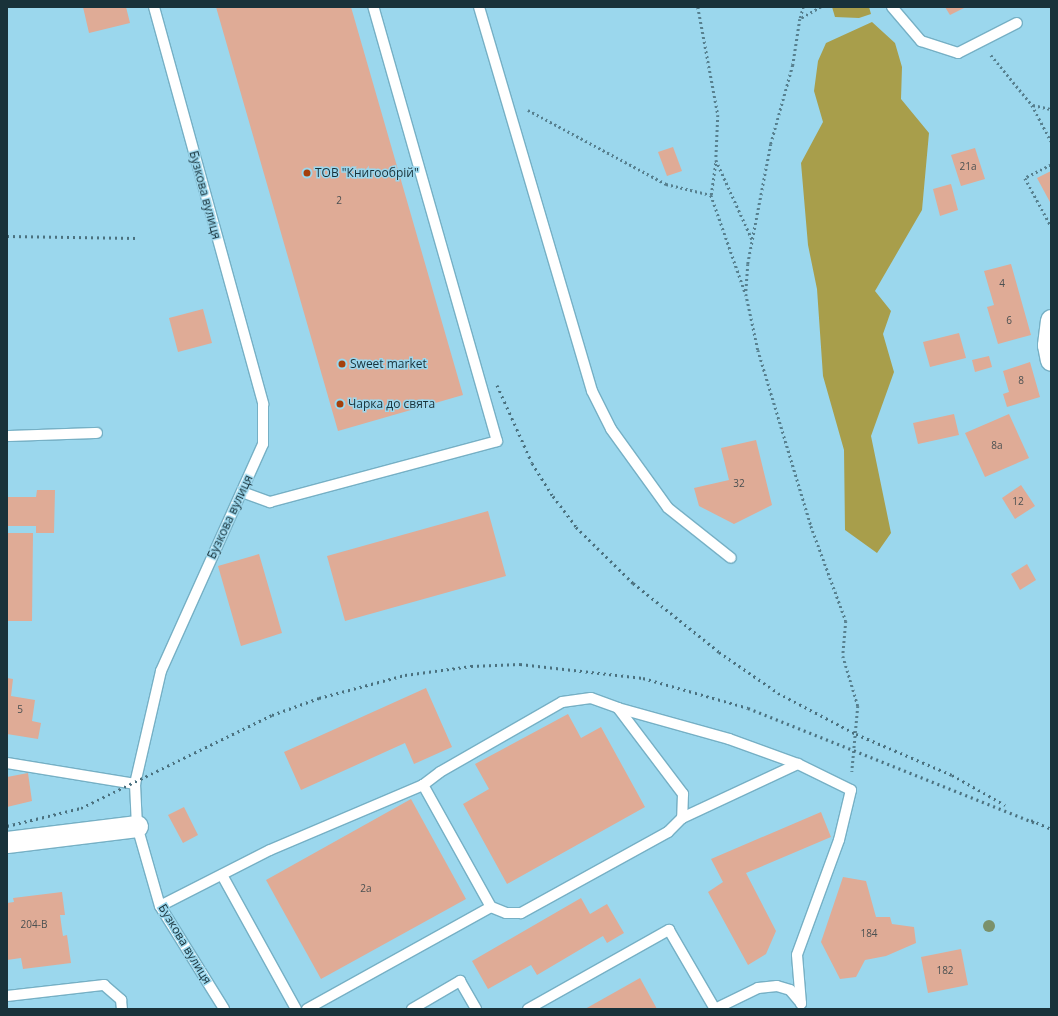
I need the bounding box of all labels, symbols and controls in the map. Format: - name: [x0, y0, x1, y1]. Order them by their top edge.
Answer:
- street label: Бузкова вулиця: [186, 149, 224, 241]
- house number: 21а: [960, 161, 976, 173]
- place label: ТОВ "Книгообрiй": [315, 166, 419, 180]
- marker: ТОВ "Книгообрiй": [302, 168, 312, 178]
- house number: 2: [336, 195, 342, 207]
- house number: 4: [999, 278, 1005, 290]
- house number: 6: [1006, 315, 1012, 327]
- place label: Sweet market: [350, 357, 427, 371]
- marker: Sweet market: [337, 359, 347, 369]
- house number: 8: [1018, 375, 1024, 387]
- place label: Чарка до свята: [348, 397, 435, 411]
- marker: Чарка до свята: [335, 399, 345, 409]
- house number: 8а: [991, 440, 1003, 452]
- street label: Бузкова вулиця: [204, 473, 256, 561]
- house number: 32: [733, 478, 745, 490]
- house number: 12: [1012, 496, 1024, 508]
- house number: 5: [17, 704, 23, 716]
- house number: 2а: [360, 883, 372, 895]
- street label: Бузкова вулиця: [155, 901, 215, 987]
- house number: 204-В: [21, 919, 47, 931]
- house number: 184: [860, 928, 878, 940]
- house number: 182: [936, 965, 954, 977]

